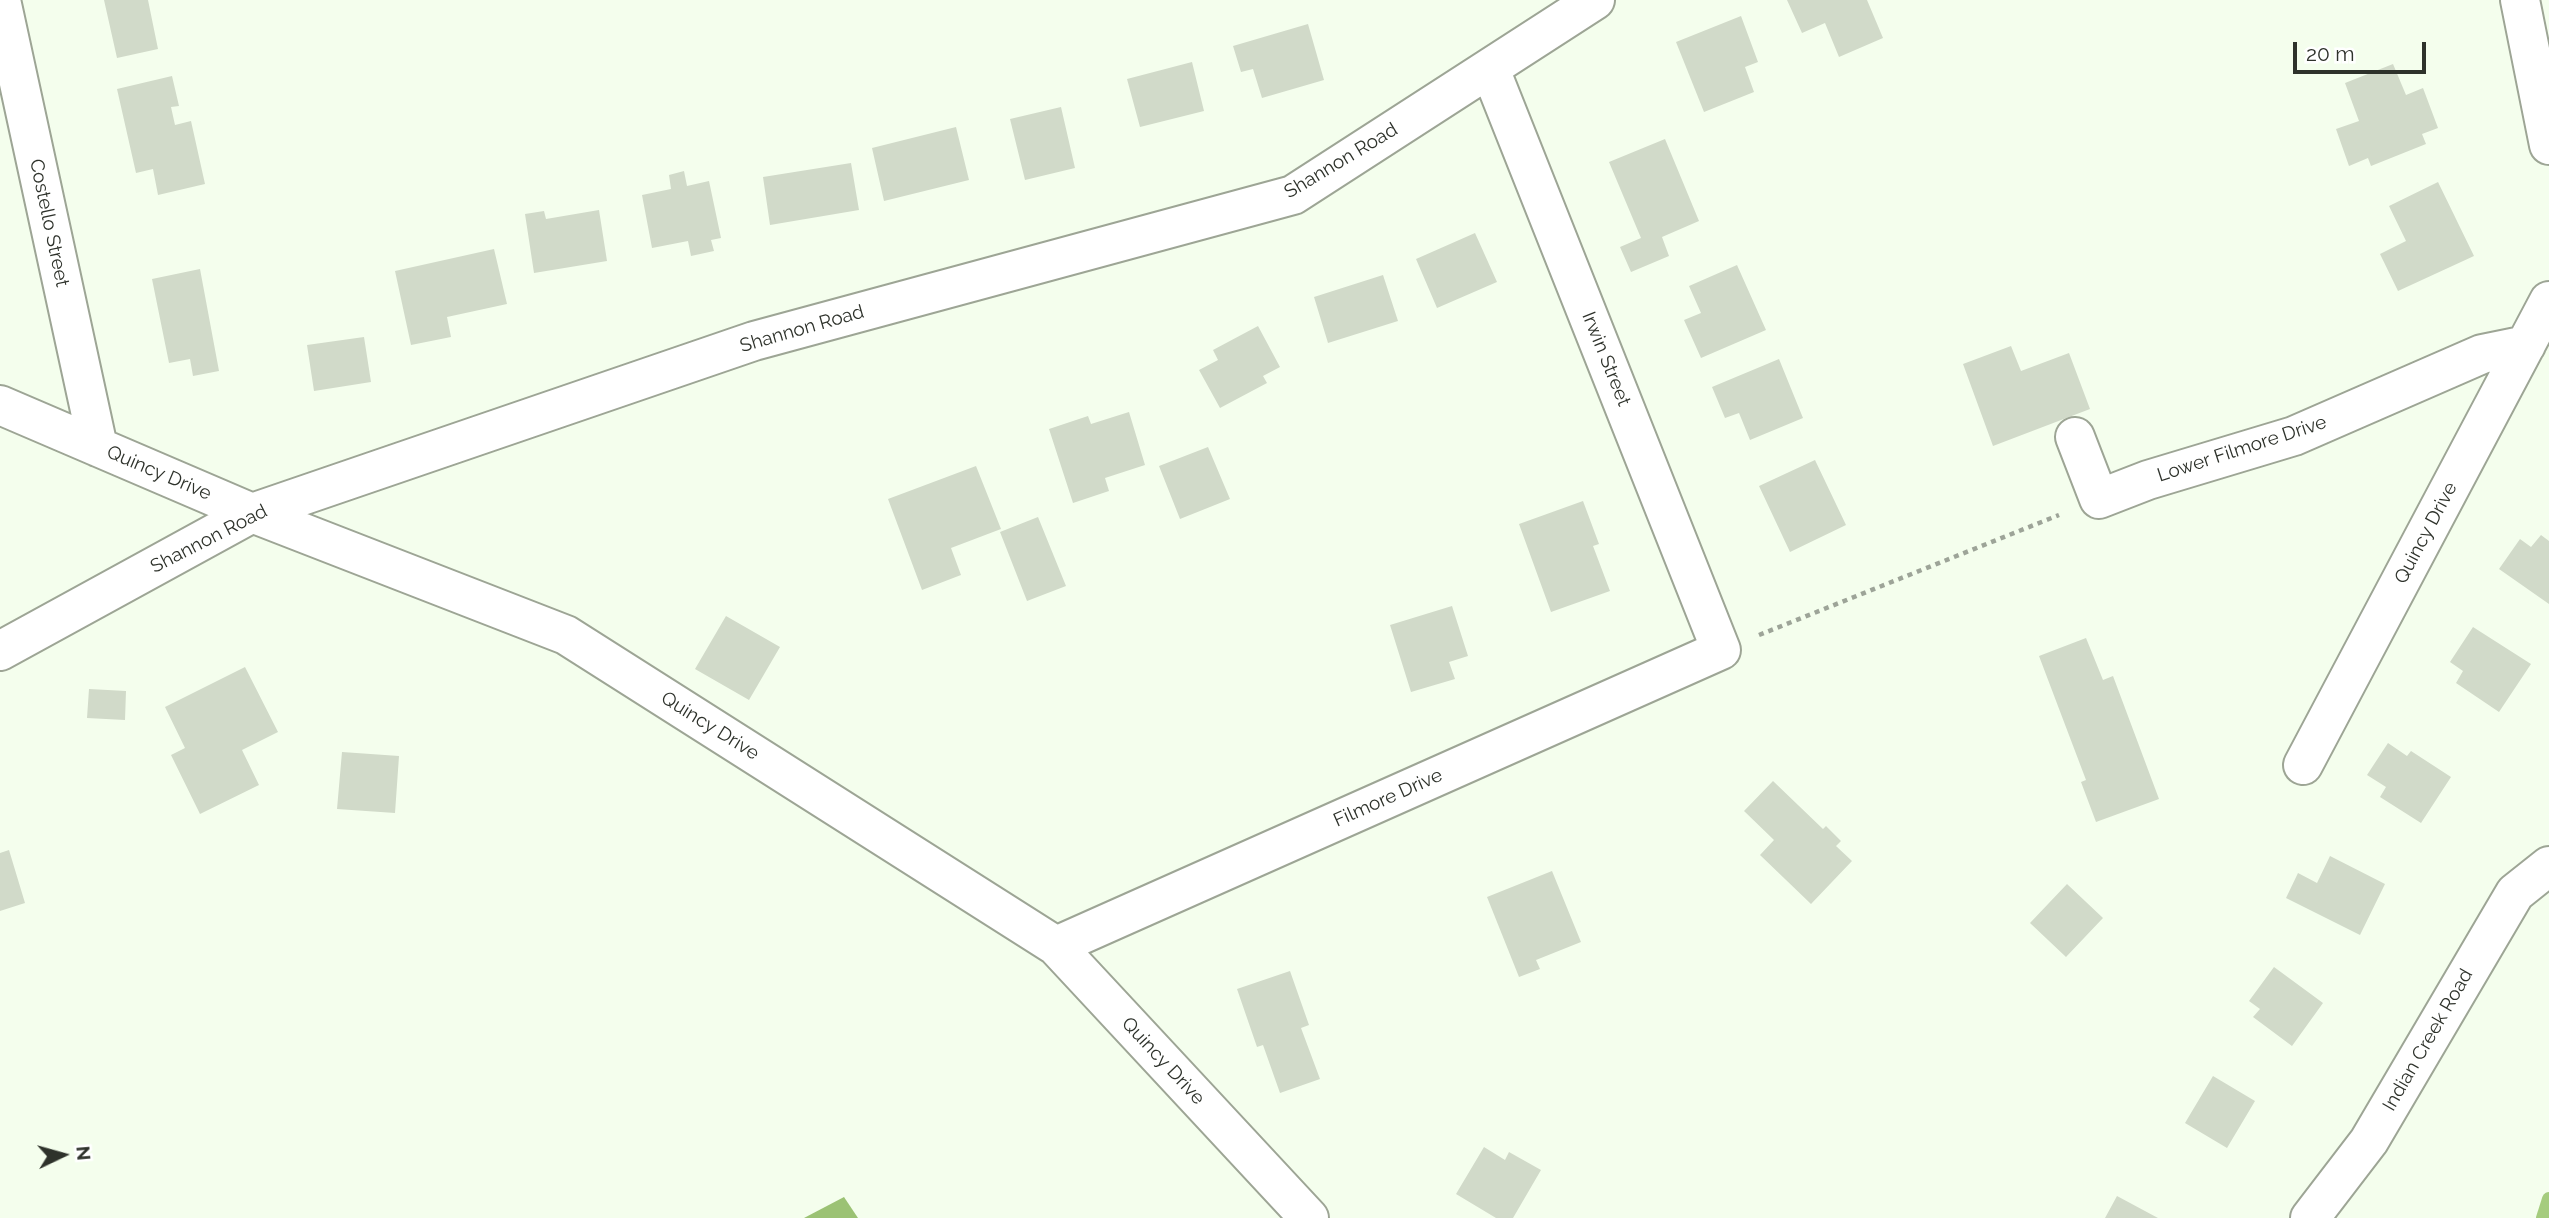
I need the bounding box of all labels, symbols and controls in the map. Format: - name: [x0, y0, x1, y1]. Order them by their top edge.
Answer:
- scale bar: [2297, 28, 2430, 72]
- text: 20 m: [2306, 41, 2354, 66]
- street label: Shannon Road: [1280, 118, 1402, 204]
- street label: Costello Street: [24, 157, 74, 289]
- street label: Shannon Road: [737, 300, 867, 358]
- street label: Irwin Street: [1577, 309, 1635, 409]
- street label: Lower Filmore Drive: [2155, 411, 2329, 487]
- street label: Quincy Drive: [103, 441, 215, 505]
- street label: Quincy Drive: [2390, 478, 2462, 588]
- street label: Shannon Road: [147, 500, 271, 578]
- street label: Quincy Drive: [657, 687, 763, 765]
- street label: Filmore Drive: [1330, 764, 1446, 832]
- street label: Indian Creek Road: [2378, 965, 2478, 1115]
- street label: Quincy Drive: [1117, 1012, 1209, 1110]
- north arrow: [28, 1120, 98, 1190]
- text: N: [72, 1145, 96, 1161]

